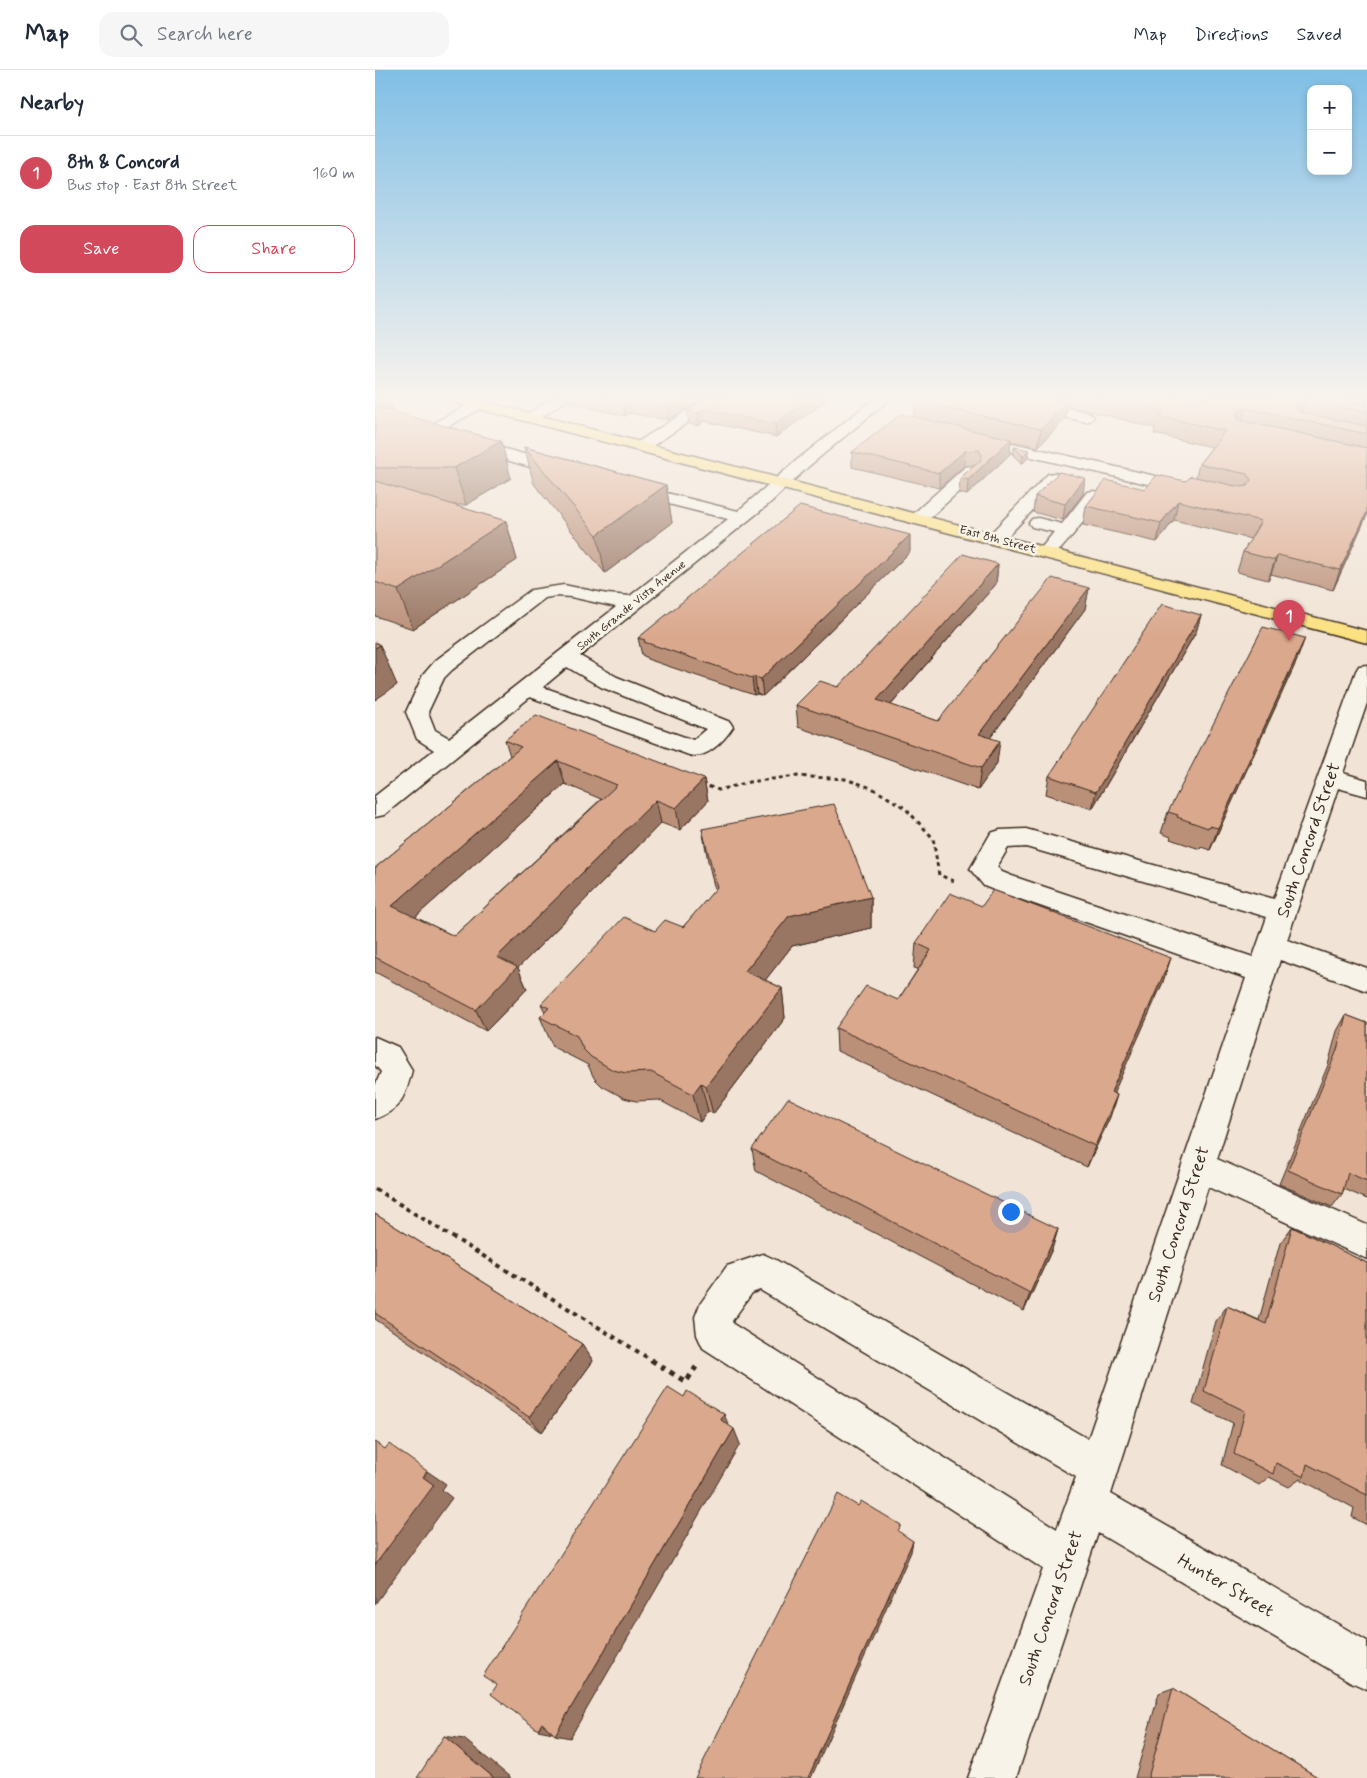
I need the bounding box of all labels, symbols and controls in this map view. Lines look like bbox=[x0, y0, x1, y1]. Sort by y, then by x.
search box bbox=[99, 12, 449, 57]
text: Map bbox=[25, 19, 69, 50]
icon: search bbox=[117, 21, 145, 49]
text: Search here bbox=[157, 22, 253, 47]
text: Map bbox=[1134, 23, 1167, 47]
text: Directions bbox=[1195, 23, 1269, 47]
text: Saved bbox=[1297, 23, 1342, 47]
map controls bbox=[1307, 85, 1352, 175]
button: + bbox=[1307, 85, 1352, 130]
text: Nearby bbox=[20, 89, 84, 117]
button: − bbox=[1307, 130, 1352, 175]
text: 8th & Concord bbox=[67, 150, 180, 175]
text: 1 bbox=[32, 163, 40, 184]
text: 160 m bbox=[312, 163, 355, 184]
text: Bus stop · East 8th Street bbox=[67, 175, 237, 196]
button: Save bbox=[20, 225, 183, 273]
button: Share bbox=[193, 225, 355, 273]
street label: East 8th Street bbox=[958, 522, 1038, 558]
street label: South Grande Vista Avenue bbox=[574, 557, 689, 655]
pin: 1 bbox=[1273, 600, 1305, 641]
street label: South Concord Street bbox=[1271, 760, 1347, 921]
street label: South Concord Street bbox=[1142, 1143, 1215, 1305]
your location bbox=[998, 1199, 1024, 1225]
street label: South Concord Street bbox=[1013, 1528, 1089, 1689]
street label: Hunter Street bbox=[1173, 1549, 1278, 1623]

